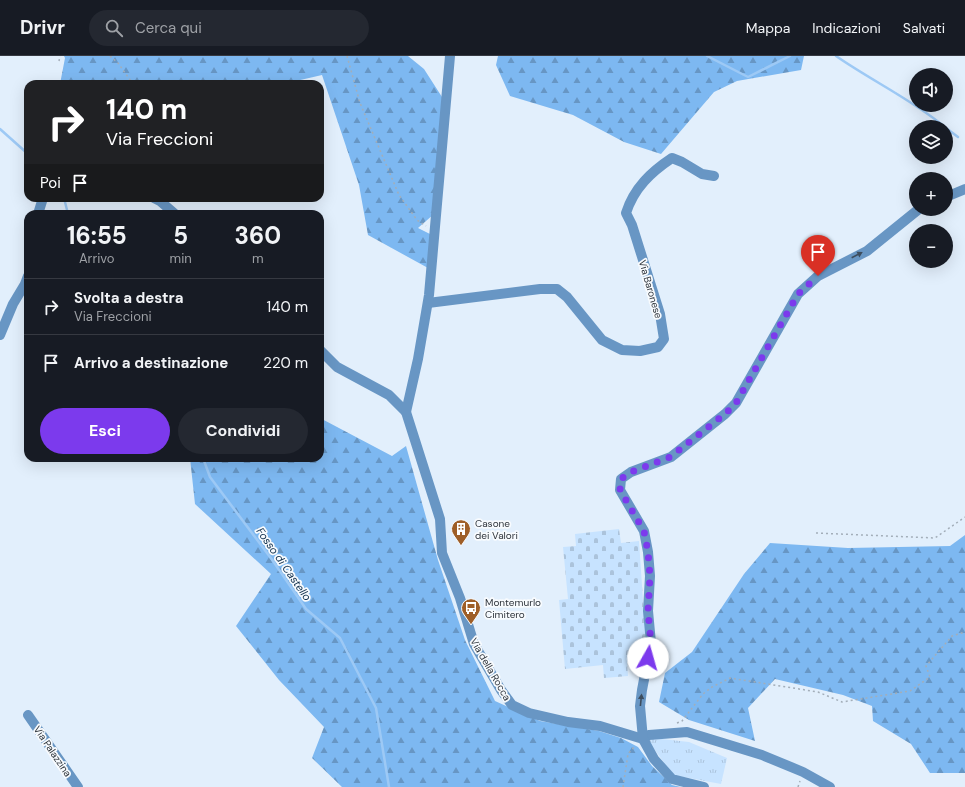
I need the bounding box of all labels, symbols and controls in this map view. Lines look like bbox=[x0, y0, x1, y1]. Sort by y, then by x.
search box bbox=[89, 10, 369, 46]
text: Drivr bbox=[20, 15, 65, 40]
icon: search bbox=[103, 17, 125, 39]
text: Cerca qui bbox=[135, 18, 202, 38]
text: Mappa bbox=[746, 19, 790, 37]
text: Indicazioni bbox=[812, 19, 881, 37]
text: Salvati bbox=[903, 19, 945, 37]
map controls bbox=[909, 68, 953, 268]
button: sound bbox=[909, 68, 953, 112]
text: 140 m bbox=[106, 91, 187, 128]
icon: right bbox=[40, 96, 92, 148]
button: layers bbox=[909, 120, 953, 164]
text: Via Freccioni bbox=[106, 127, 213, 151]
icon: arrive bbox=[69, 172, 91, 194]
button: + bbox=[909, 172, 953, 216]
text: Poi bbox=[40, 173, 61, 193]
text: 16:55 bbox=[67, 220, 127, 251]
text: 5 bbox=[173, 220, 188, 251]
text: 360 bbox=[235, 220, 281, 251]
button: − bbox=[909, 224, 953, 268]
pin bbox=[801, 235, 835, 276]
icon: arrive bbox=[807, 241, 829, 263]
text: Arrivo bbox=[79, 250, 115, 267]
text: min bbox=[170, 250, 192, 267]
text: m bbox=[252, 250, 264, 267]
one-way arrow bbox=[851, 252, 863, 259]
street label: Via Baronese bbox=[636, 258, 665, 320]
text: Svolta a destra bbox=[74, 288, 184, 308]
icon: right bbox=[40, 296, 62, 318]
text: 140 m bbox=[267, 297, 308, 317]
text: Via Freccioni bbox=[74, 308, 152, 325]
icon: arrive bbox=[40, 352, 62, 374]
text: Arrivo a destinazione bbox=[74, 353, 228, 373]
text: 220 m bbox=[263, 353, 308, 373]
button: Esci bbox=[40, 408, 170, 454]
button: Condividi bbox=[178, 408, 308, 454]
place label: Casone dei Valori bbox=[475, 517, 518, 542]
building icon: Casone dei Valori bbox=[450, 518, 472, 546]
water label: Fosso di Castello bbox=[253, 525, 315, 604]
place label: Montemurlo Cimitero bbox=[485, 596, 541, 621]
bus stop icon: Montemurlo Cimitero bbox=[460, 597, 482, 625]
street label: Via della Rocca bbox=[467, 636, 514, 703]
position arrow bbox=[627, 637, 669, 679]
one-way arrow bbox=[637, 694, 644, 706]
street label: Via Palazzina bbox=[31, 723, 74, 779]

